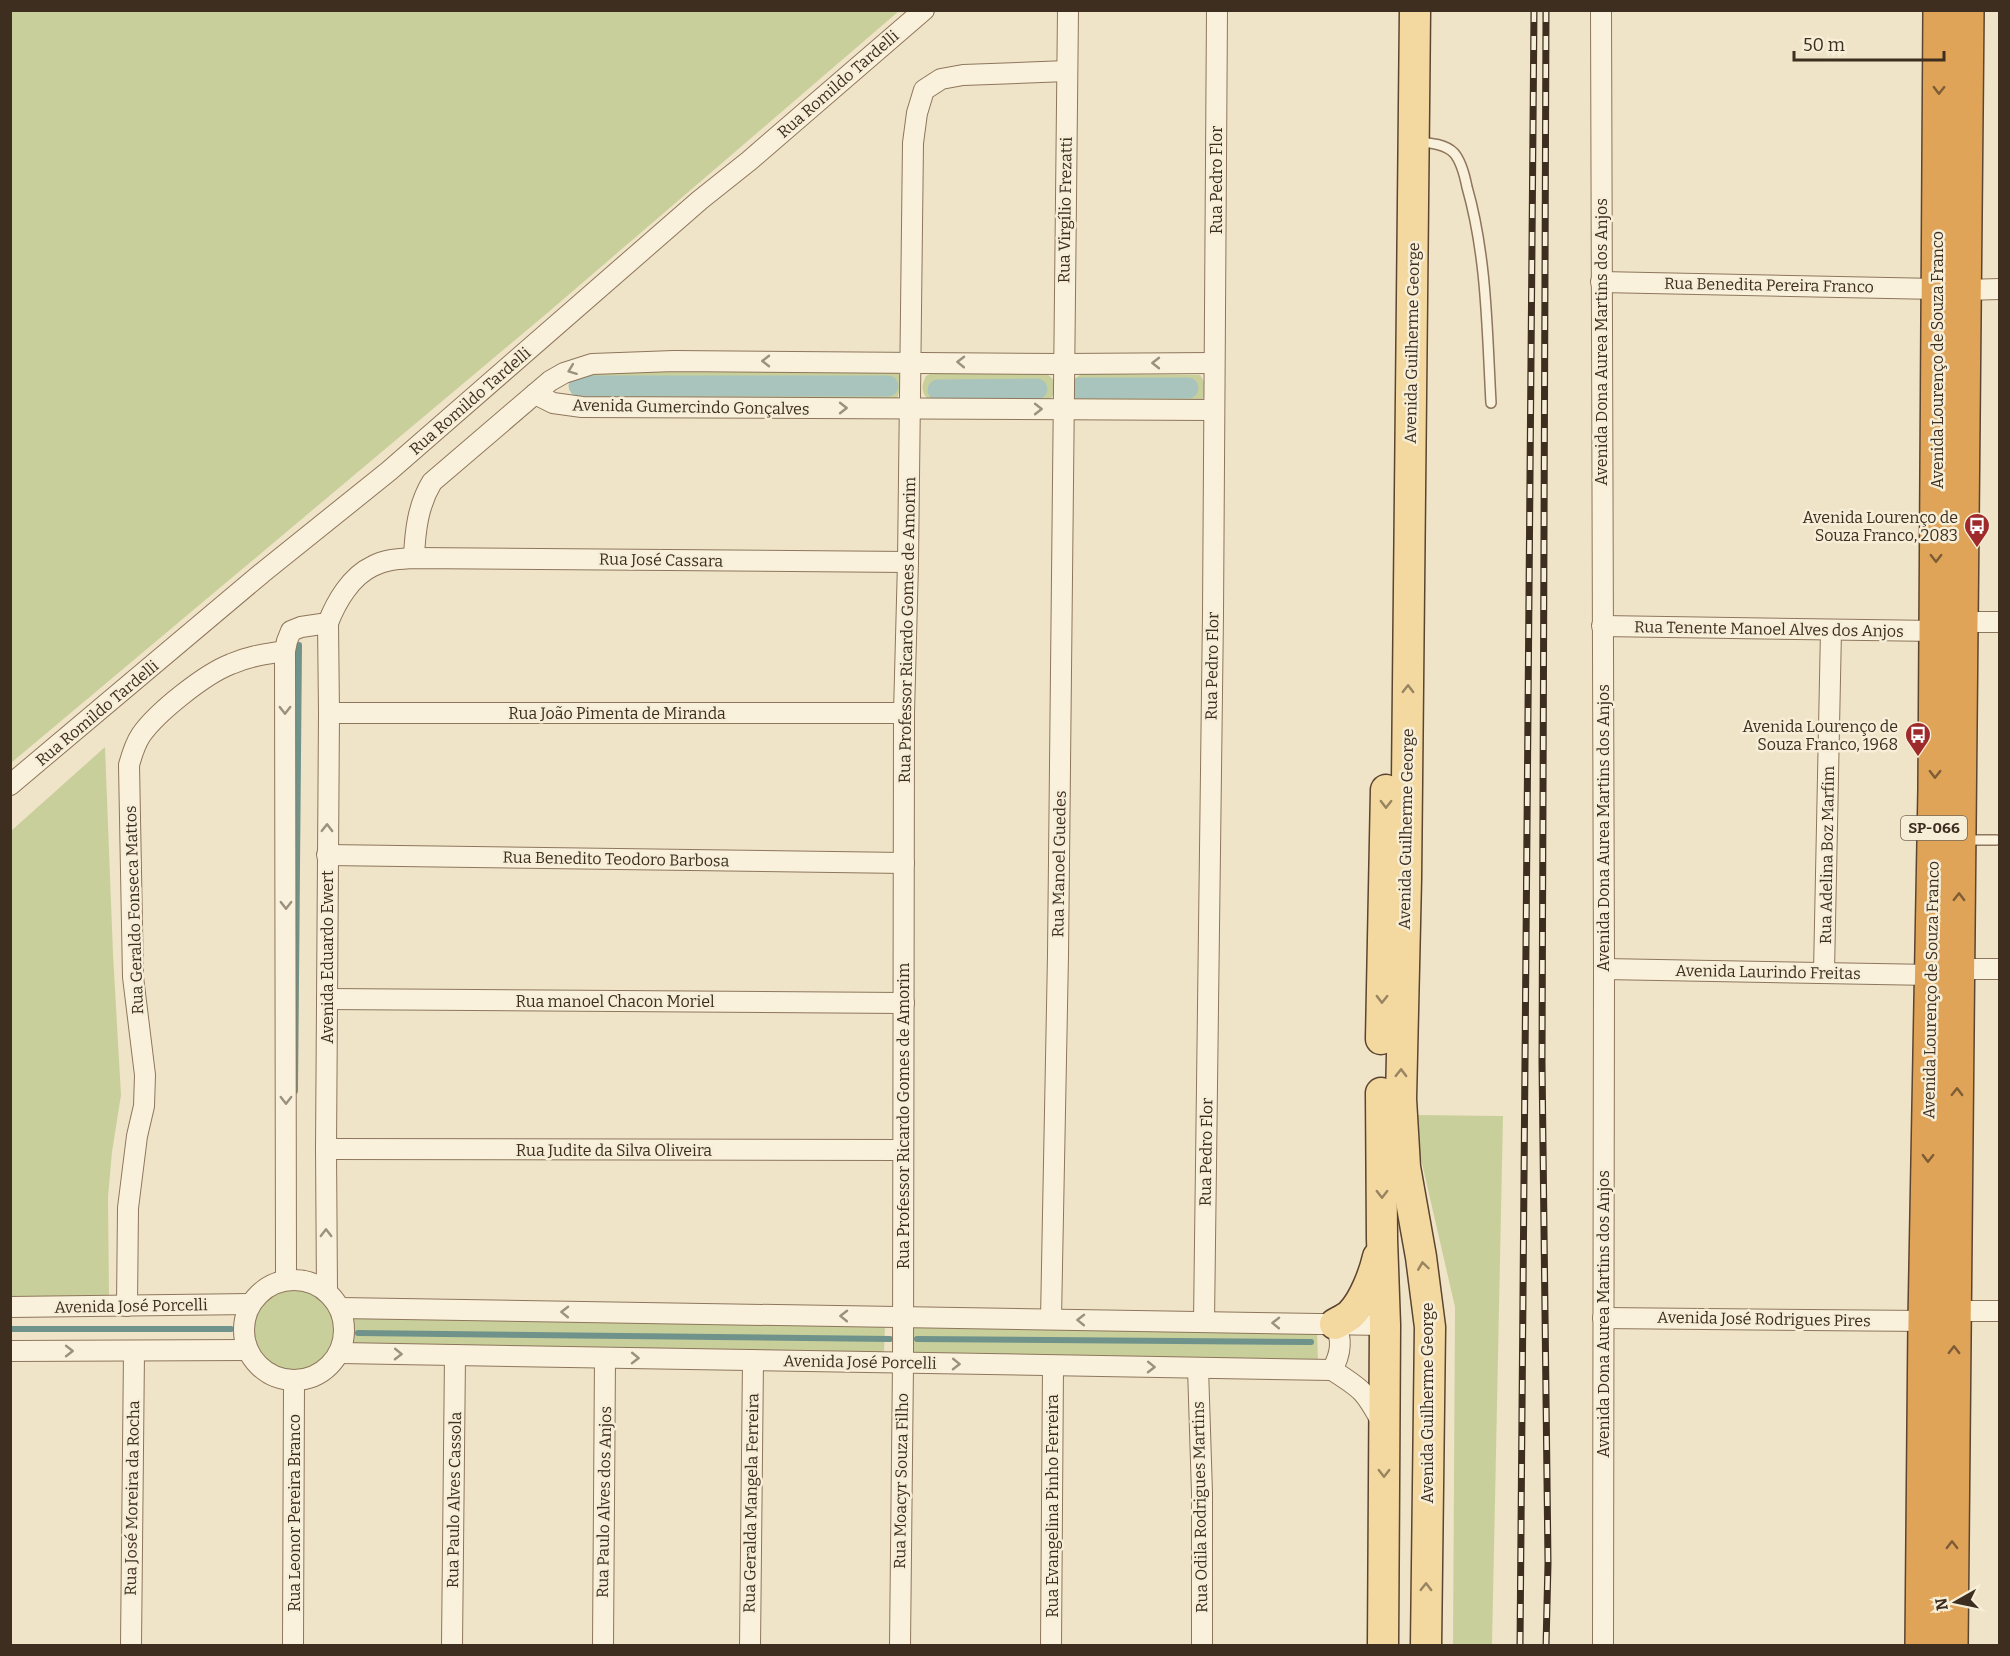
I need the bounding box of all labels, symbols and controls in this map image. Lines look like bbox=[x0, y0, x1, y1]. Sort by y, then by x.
scale bar bbox=[1794, 24, 1944, 62]
street label: Rua Romildo Tardelli bbox=[774, 26, 903, 142]
text: 50 m bbox=[1803, 34, 1845, 56]
one-way arrow bbox=[1933, 85, 1945, 94]
street label: Rua Pedro Flor bbox=[1207, 126, 1226, 234]
street label: Rua Virgílio Frezatti bbox=[1054, 136, 1076, 283]
street label: Avenida Dona Aurea Martins dos Anjos bbox=[1592, 198, 1611, 486]
street label: Avenida Lourenço de Souza Franco bbox=[1928, 231, 1947, 489]
street label: Avenida Guilherme George bbox=[1401, 242, 1423, 444]
street label: Rua Benedita Pereira Franco bbox=[1664, 274, 1874, 296]
street label: Rua Romildo Tardelli bbox=[406, 343, 535, 459]
one-way arrow bbox=[761, 355, 770, 367]
one-way arrow bbox=[956, 356, 965, 369]
one-way arrow bbox=[1151, 357, 1160, 369]
one-way arrow bbox=[567, 363, 577, 376]
street label: Avenida Gumercindo Gonçalves bbox=[572, 395, 810, 419]
one-way arrow bbox=[838, 402, 847, 414]
one-way arrow bbox=[1033, 403, 1042, 415]
street label: Rua Professor Ricardo Gomes de Amorim bbox=[895, 477, 919, 783]
place label: Avenida Lourenço de Souza Franco, 2083 bbox=[1803, 508, 1958, 545]
bus stop icon: Avenida Lourenço de Souza Franco, 2083 bbox=[1962, 511, 1992, 549]
street label: Rua José Cassara bbox=[599, 549, 723, 571]
one-way arrow bbox=[1930, 553, 1942, 562]
street label: Rua Pedro Flor bbox=[1202, 612, 1222, 720]
street label: Rua Tenente Manoel Alves dos Anjos bbox=[1634, 617, 1904, 641]
street label: Rua Romildo Tardelli bbox=[32, 656, 162, 770]
street label: Avenida Dona Aurea Martins dos Anjos bbox=[1594, 684, 1613, 972]
one-way arrow bbox=[1402, 685, 1414, 694]
street label: Rua João Pimenta de Miranda bbox=[508, 704, 726, 723]
one-way arrow bbox=[279, 705, 291, 714]
place label: Avenida Lourenço de Souza Franco, 1968 bbox=[1743, 717, 1898, 754]
bus stop icon: Avenida Lourenço de Souza Franco, 1968 bbox=[1903, 720, 1933, 758]
street label: Avenida Guilherme George bbox=[1395, 728, 1417, 930]
street label: Rua Adelina Boz Marfim bbox=[1816, 766, 1838, 944]
one-way arrow bbox=[1929, 769, 1941, 778]
street label: Rua Manoel Guedes bbox=[1048, 790, 1070, 938]
one-way arrow bbox=[1380, 799, 1392, 808]
street label: Rua Geraldo Fonseca Mattos bbox=[121, 805, 147, 1015]
road number: SP-066 bbox=[1901, 816, 1967, 840]
one-way arrow bbox=[321, 823, 334, 832]
street label: Rua Benedito Teodoro Barbosa bbox=[502, 848, 730, 870]
street label: Avenida Lourenço de Souza Franco bbox=[1919, 861, 1943, 1119]
street label: Avenida Eduardo Ewert bbox=[318, 870, 337, 1044]
one-way arrow bbox=[1953, 893, 1965, 902]
one-way arrow bbox=[280, 900, 292, 909]
street label: Avenida Laurindo Freitas bbox=[1675, 961, 1861, 983]
street label: Rua Professor Ricardo Gomes de Amorim bbox=[894, 963, 913, 1269]
street label: Rua manoel Chacon Moriel bbox=[515, 992, 715, 1011]
one-way arrow bbox=[1376, 994, 1388, 1003]
one-way arrow bbox=[1395, 1069, 1407, 1078]
one-way arrow bbox=[1951, 1088, 1963, 1097]
one-way arrow bbox=[280, 1095, 292, 1104]
street label: Rua Pedro Flor bbox=[1196, 1098, 1216, 1206]
street label: Rua Judite da Silva Oliveira bbox=[516, 1141, 712, 1160]
one-way arrow bbox=[1922, 1153, 1934, 1162]
street label: Avenida Dona Aurea Martins dos Anjos bbox=[1594, 1170, 1613, 1458]
one-way arrow bbox=[1376, 1189, 1388, 1198]
one-way arrow bbox=[320, 1228, 332, 1237]
one-way arrow bbox=[1417, 1262, 1429, 1271]
street label: Avenida José Porcelli bbox=[54, 1295, 208, 1317]
street label: Avenida Guilherme George bbox=[1418, 1302, 1437, 1504]
one-way arrow bbox=[561, 1306, 570, 1318]
street label: Avenida José Rodrigues Pires bbox=[1657, 1308, 1871, 1330]
one-way arrow bbox=[840, 1310, 849, 1322]
one-way arrow bbox=[1077, 1314, 1086, 1326]
one-way arrow bbox=[1272, 1317, 1281, 1329]
one-way arrow bbox=[64, 1345, 73, 1357]
one-way arrow bbox=[1948, 1346, 1960, 1355]
one-way arrow bbox=[394, 1348, 403, 1360]
street label: Avenida José Porcelli bbox=[783, 1351, 937, 1373]
one-way arrow bbox=[631, 1352, 640, 1364]
one-way arrow bbox=[952, 1358, 961, 1370]
one-way arrow bbox=[1147, 1361, 1156, 1374]
street label: Rua Geralda Mangela Ferreira bbox=[740, 1393, 762, 1613]
street label: Rua Moacyr Souza Filho bbox=[890, 1393, 912, 1569]
street label: Rua Evangelina Pinho Ferreira bbox=[1043, 1394, 1062, 1618]
street label: Rua José Moreira da Rocha bbox=[121, 1400, 143, 1596]
street label: Rua Odila Rodrigues Martins bbox=[1189, 1401, 1211, 1613]
street label: Rua Paulo Alves dos Anjos bbox=[593, 1406, 615, 1598]
street label: Rua Paulo Alves Cassola bbox=[443, 1411, 465, 1588]
street label: Rua Leonor Pereira Branco bbox=[285, 1414, 304, 1612]
one-way arrow bbox=[1378, 1468, 1390, 1477]
one-way arrow bbox=[1946, 1541, 1958, 1550]
north arrow bbox=[1926, 1572, 1986, 1632]
one-way arrow bbox=[1420, 1583, 1433, 1592]
text: N bbox=[1931, 1597, 1952, 1612]

